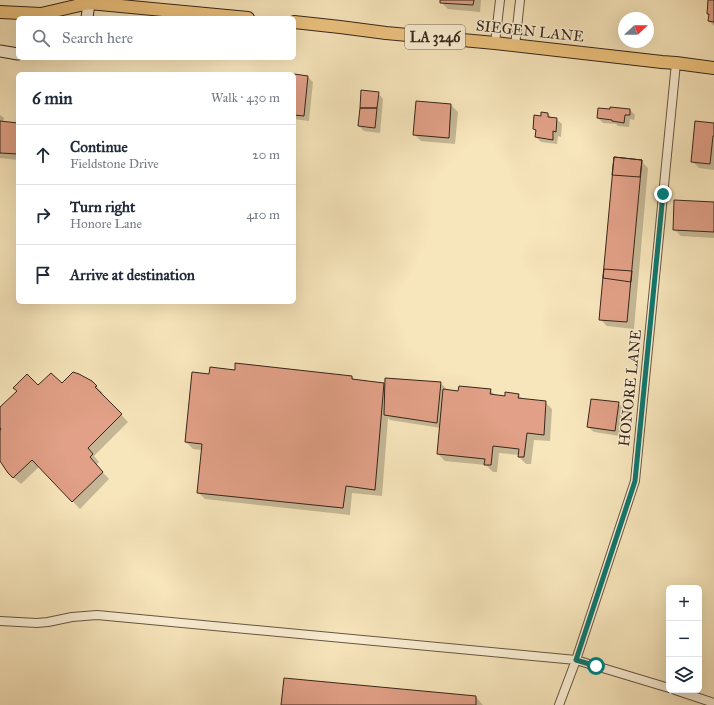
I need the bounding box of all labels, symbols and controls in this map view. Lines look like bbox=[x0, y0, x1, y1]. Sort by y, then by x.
north arrow bbox=[618, 12, 654, 48]
search box bbox=[16, 16, 296, 60]
street label: SIEGEN LANE bbox=[475, 16, 585, 46]
road number: LA 3246 bbox=[405, 25, 465, 49]
icon: search bbox=[30, 27, 52, 49]
text: Search here bbox=[62, 29, 133, 47]
text: 6 min bbox=[32, 88, 73, 109]
text: Walk · 430 m bbox=[211, 90, 280, 106]
text: Continue bbox=[70, 138, 128, 156]
icon: ahead bbox=[32, 144, 54, 166]
text: 20 m bbox=[252, 147, 280, 163]
text: Fieldstone Drive bbox=[70, 156, 159, 172]
route end bbox=[654, 185, 672, 203]
text: Turn right bbox=[70, 198, 135, 216]
icon: right bbox=[32, 204, 54, 226]
text: 410 m bbox=[246, 207, 280, 223]
text: Honore Lane bbox=[70, 216, 142, 232]
icon: arrive bbox=[32, 264, 54, 286]
text: Arrive at destination bbox=[70, 266, 195, 284]
street label: HONORE LANE bbox=[615, 328, 645, 447]
map controls bbox=[666, 585, 702, 693]
button: + bbox=[666, 585, 702, 621]
button: − bbox=[666, 621, 702, 657]
route start bbox=[587, 657, 605, 675]
button: layers bbox=[666, 657, 702, 693]

